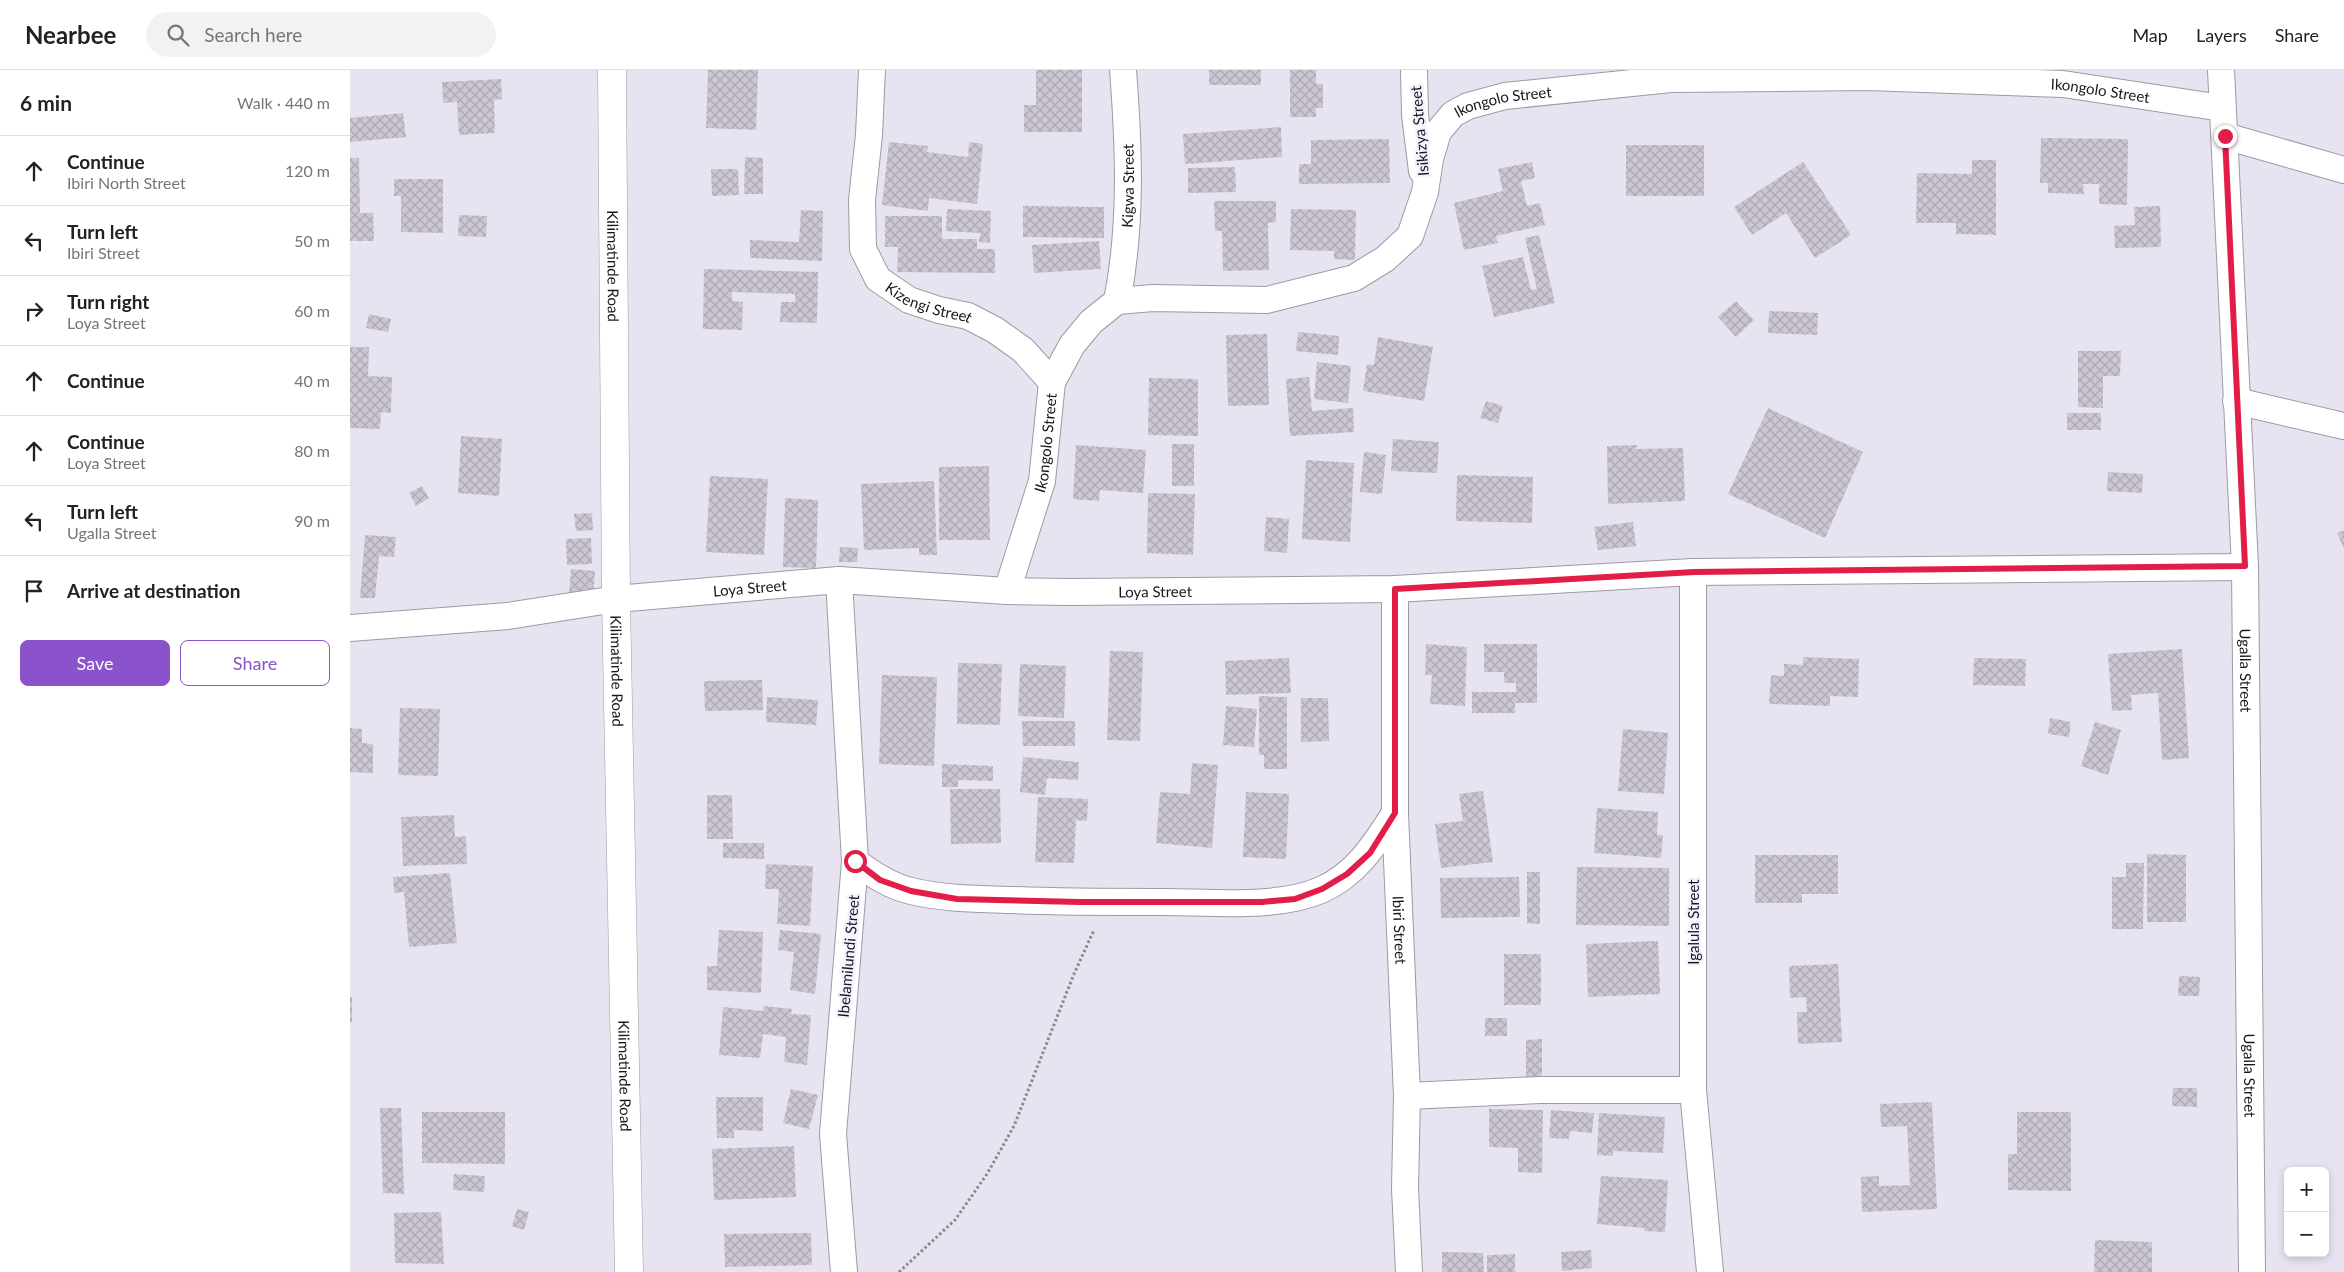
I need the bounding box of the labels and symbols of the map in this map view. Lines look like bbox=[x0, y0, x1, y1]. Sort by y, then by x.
street label: Ikongolo Street bbox=[2051, 75, 2152, 106]
street label: Ikongolo Street bbox=[1451, 82, 1553, 121]
street label: Isikizya Street bbox=[1406, 85, 1432, 177]
route end bbox=[2214, 125, 2237, 148]
street label: Kigwa Street bbox=[1117, 143, 1137, 228]
street label: Kilimatinde Road bbox=[604, 210, 623, 322]
street label: Kizengi Street bbox=[882, 278, 976, 326]
street label: Ikongolo Street bbox=[1030, 391, 1060, 495]
street label: Loya Street bbox=[712, 575, 788, 600]
street label: Loya Street bbox=[1118, 582, 1193, 601]
street label: Kilimatinde Road bbox=[607, 615, 627, 727]
street label: Ugalla Street bbox=[2237, 628, 2255, 713]
route start bbox=[844, 850, 867, 873]
street label: Igalula Street bbox=[1684, 879, 1702, 965]
street label: Ibelamilundi Street bbox=[834, 893, 862, 1018]
street label: Ibiri Street bbox=[1390, 895, 1410, 965]
street label: Kilimatinde Road bbox=[615, 1020, 635, 1132]
street label: Ugalla Street bbox=[2241, 1033, 2259, 1118]

